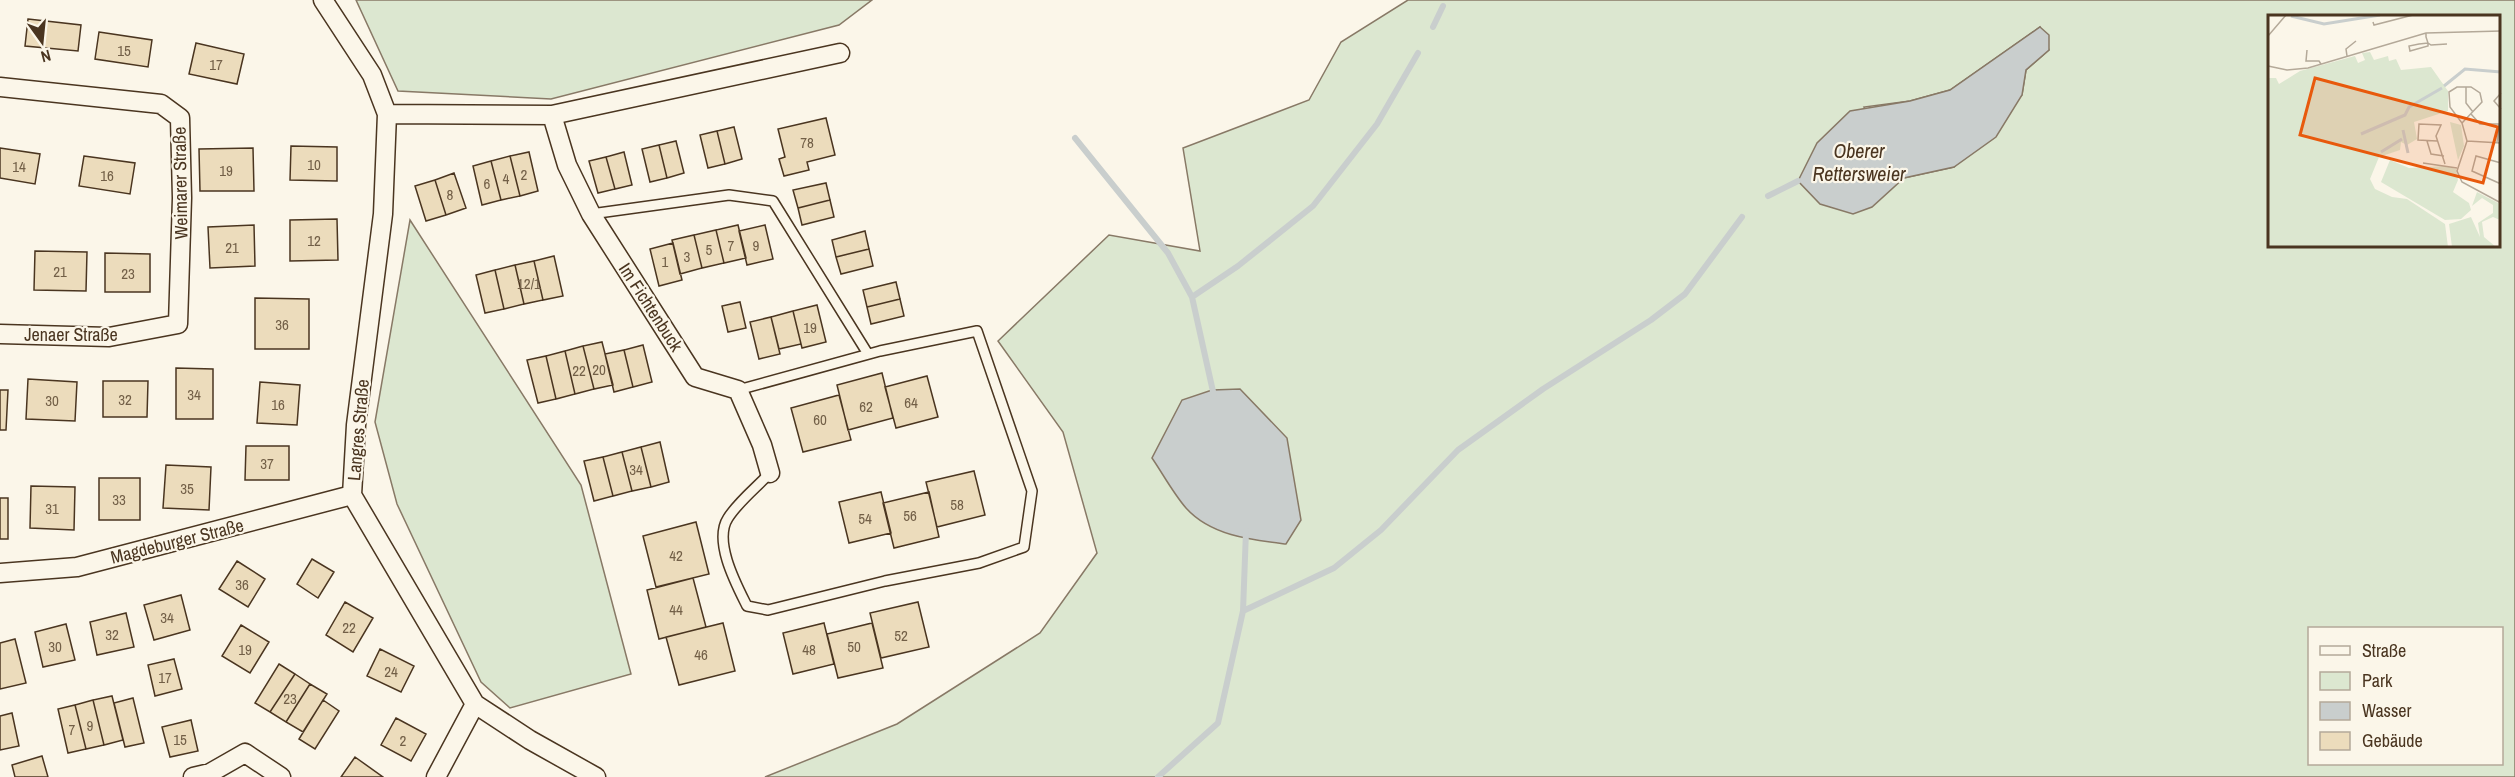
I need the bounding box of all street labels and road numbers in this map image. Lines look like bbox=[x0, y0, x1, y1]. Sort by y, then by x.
street label: Weimarer Straße bbox=[167, 126, 193, 240]
street label: Im Fichtenbuck bbox=[613, 258, 689, 357]
street label: Jenaer Straße bbox=[24, 322, 118, 347]
street label: Langres Straße bbox=[341, 378, 375, 482]
street label: Magdeburger Straße bbox=[108, 512, 246, 570]

